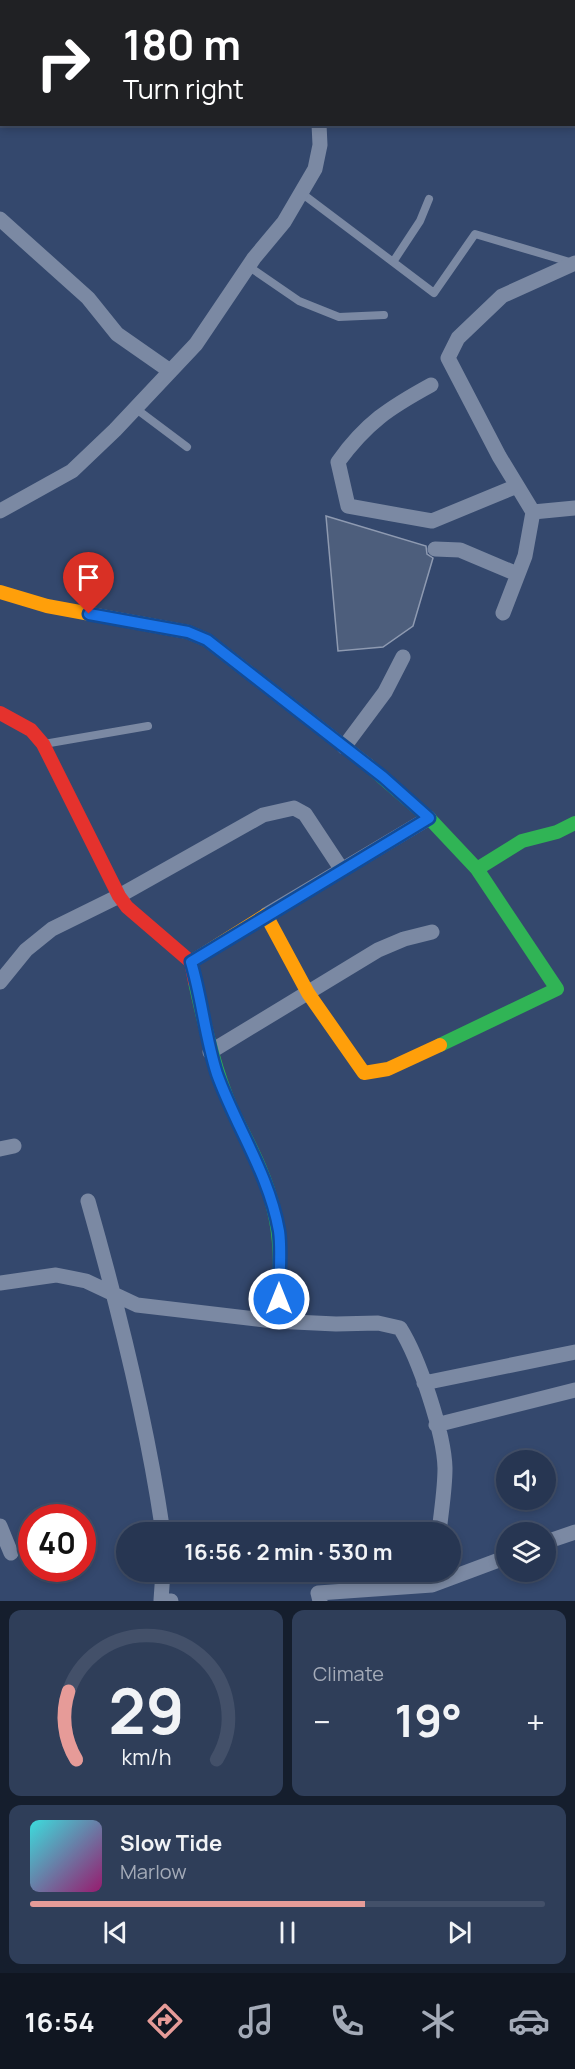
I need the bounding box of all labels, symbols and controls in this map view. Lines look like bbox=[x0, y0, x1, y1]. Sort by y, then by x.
text: 180 m bbox=[123, 15, 241, 73]
icon: right bbox=[24, 24, 102, 102]
text: Turn right bbox=[123, 70, 244, 107]
pin bbox=[63, 552, 114, 614]
icon: arrive bbox=[72, 561, 105, 594]
position arrow bbox=[247, 1267, 311, 1331]
map controls bbox=[496, 1450, 556, 1582]
button: sound bbox=[496, 1450, 556, 1510]
speed limit sign: 40 bbox=[18, 1504, 96, 1582]
button: layers bbox=[496, 1522, 556, 1582]
text: 16:56 · 2 min · 530 m bbox=[184, 1537, 393, 1567]
text: Climate bbox=[313, 1660, 384, 1687]
text: 29 bbox=[108, 1667, 184, 1753]
text: 19° bbox=[394, 1689, 462, 1751]
text: − bbox=[313, 1699, 331, 1744]
text: + bbox=[526, 1699, 545, 1744]
text: km/h bbox=[121, 1742, 171, 1771]
text: Slow Tide bbox=[120, 1828, 222, 1858]
text: Marlow bbox=[120, 1858, 187, 1885]
icon: previous bbox=[99, 1916, 132, 1949]
icon: pause bbox=[271, 1916, 304, 1949]
icon: next bbox=[443, 1916, 476, 1949]
icon: directions bbox=[144, 2000, 186, 2042]
icon: music bbox=[235, 2000, 277, 2042]
icon: phone bbox=[326, 2000, 368, 2042]
icon: climate bbox=[417, 2000, 459, 2042]
icon: car bbox=[508, 2000, 550, 2042]
text: 16:54 bbox=[25, 2003, 95, 2040]

